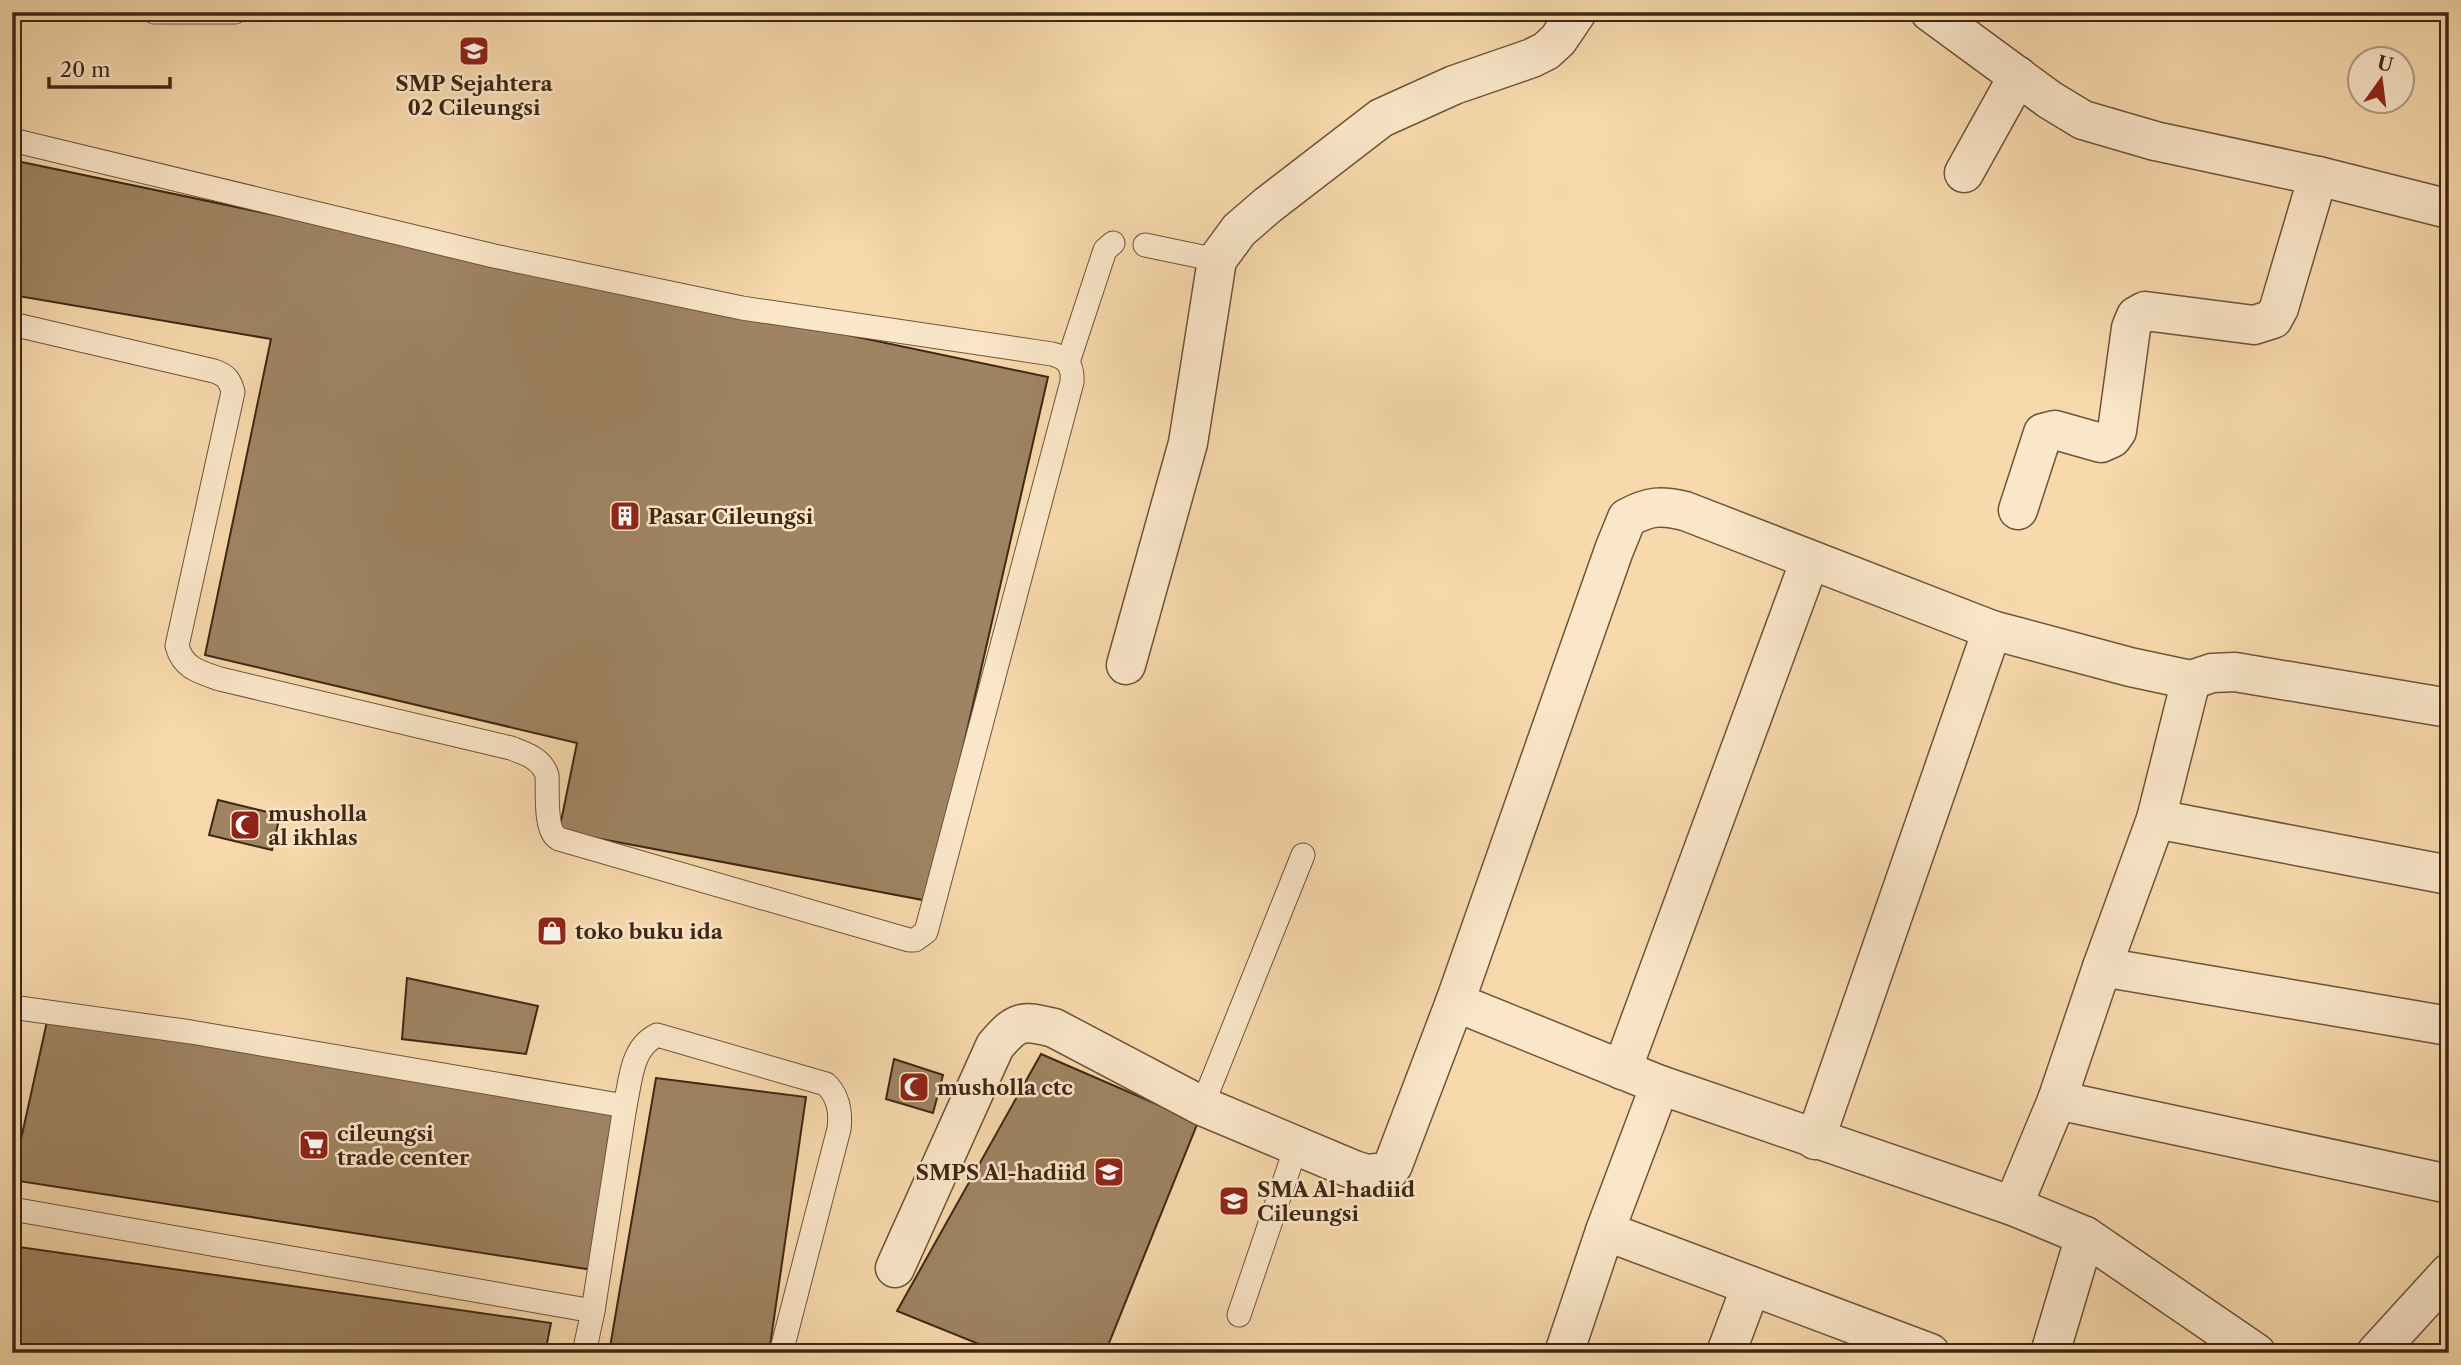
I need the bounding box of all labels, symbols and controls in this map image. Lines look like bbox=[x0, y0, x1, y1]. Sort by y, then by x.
school or university icon: SMP Sejahtera 02 Cileungsi bbox=[457, 34, 491, 68]
scale bar bbox=[49, 46, 170, 90]
north arrow bbox=[2346, 46, 2416, 116]
text: U bbox=[2375, 51, 2396, 77]
text: 20 m bbox=[60, 57, 111, 82]
place label: SMP Sejahtera 02 Cileungsi bbox=[395, 71, 554, 120]
building icon: Pasar Cileungsi bbox=[608, 499, 642, 533]
place label: Pasar Cileungsi bbox=[648, 504, 814, 529]
place label: musholla al ikhlas bbox=[268, 801, 368, 850]
mosque icon: musholla al ikhlas bbox=[228, 808, 262, 842]
shop icon: toko buku ida bbox=[535, 914, 569, 948]
place label: toko buku ida bbox=[575, 919, 724, 944]
mosque icon: musholla ctc bbox=[897, 1070, 931, 1104]
place label: musholla ctc bbox=[937, 1075, 1073, 1100]
place label: cileungsi trade center bbox=[337, 1121, 470, 1170]
supermarket icon: cileungsi trade center bbox=[297, 1128, 331, 1162]
school or university icon: SMPS Al-hadiid bbox=[1092, 1155, 1126, 1189]
place label: SMPS Al-hadiid bbox=[916, 1160, 1086, 1185]
place label: SMA Al-hadiid Cileungsi bbox=[1257, 1177, 1415, 1226]
school or university icon: SMA Al-hadiid Cileungsi bbox=[1217, 1184, 1251, 1218]

